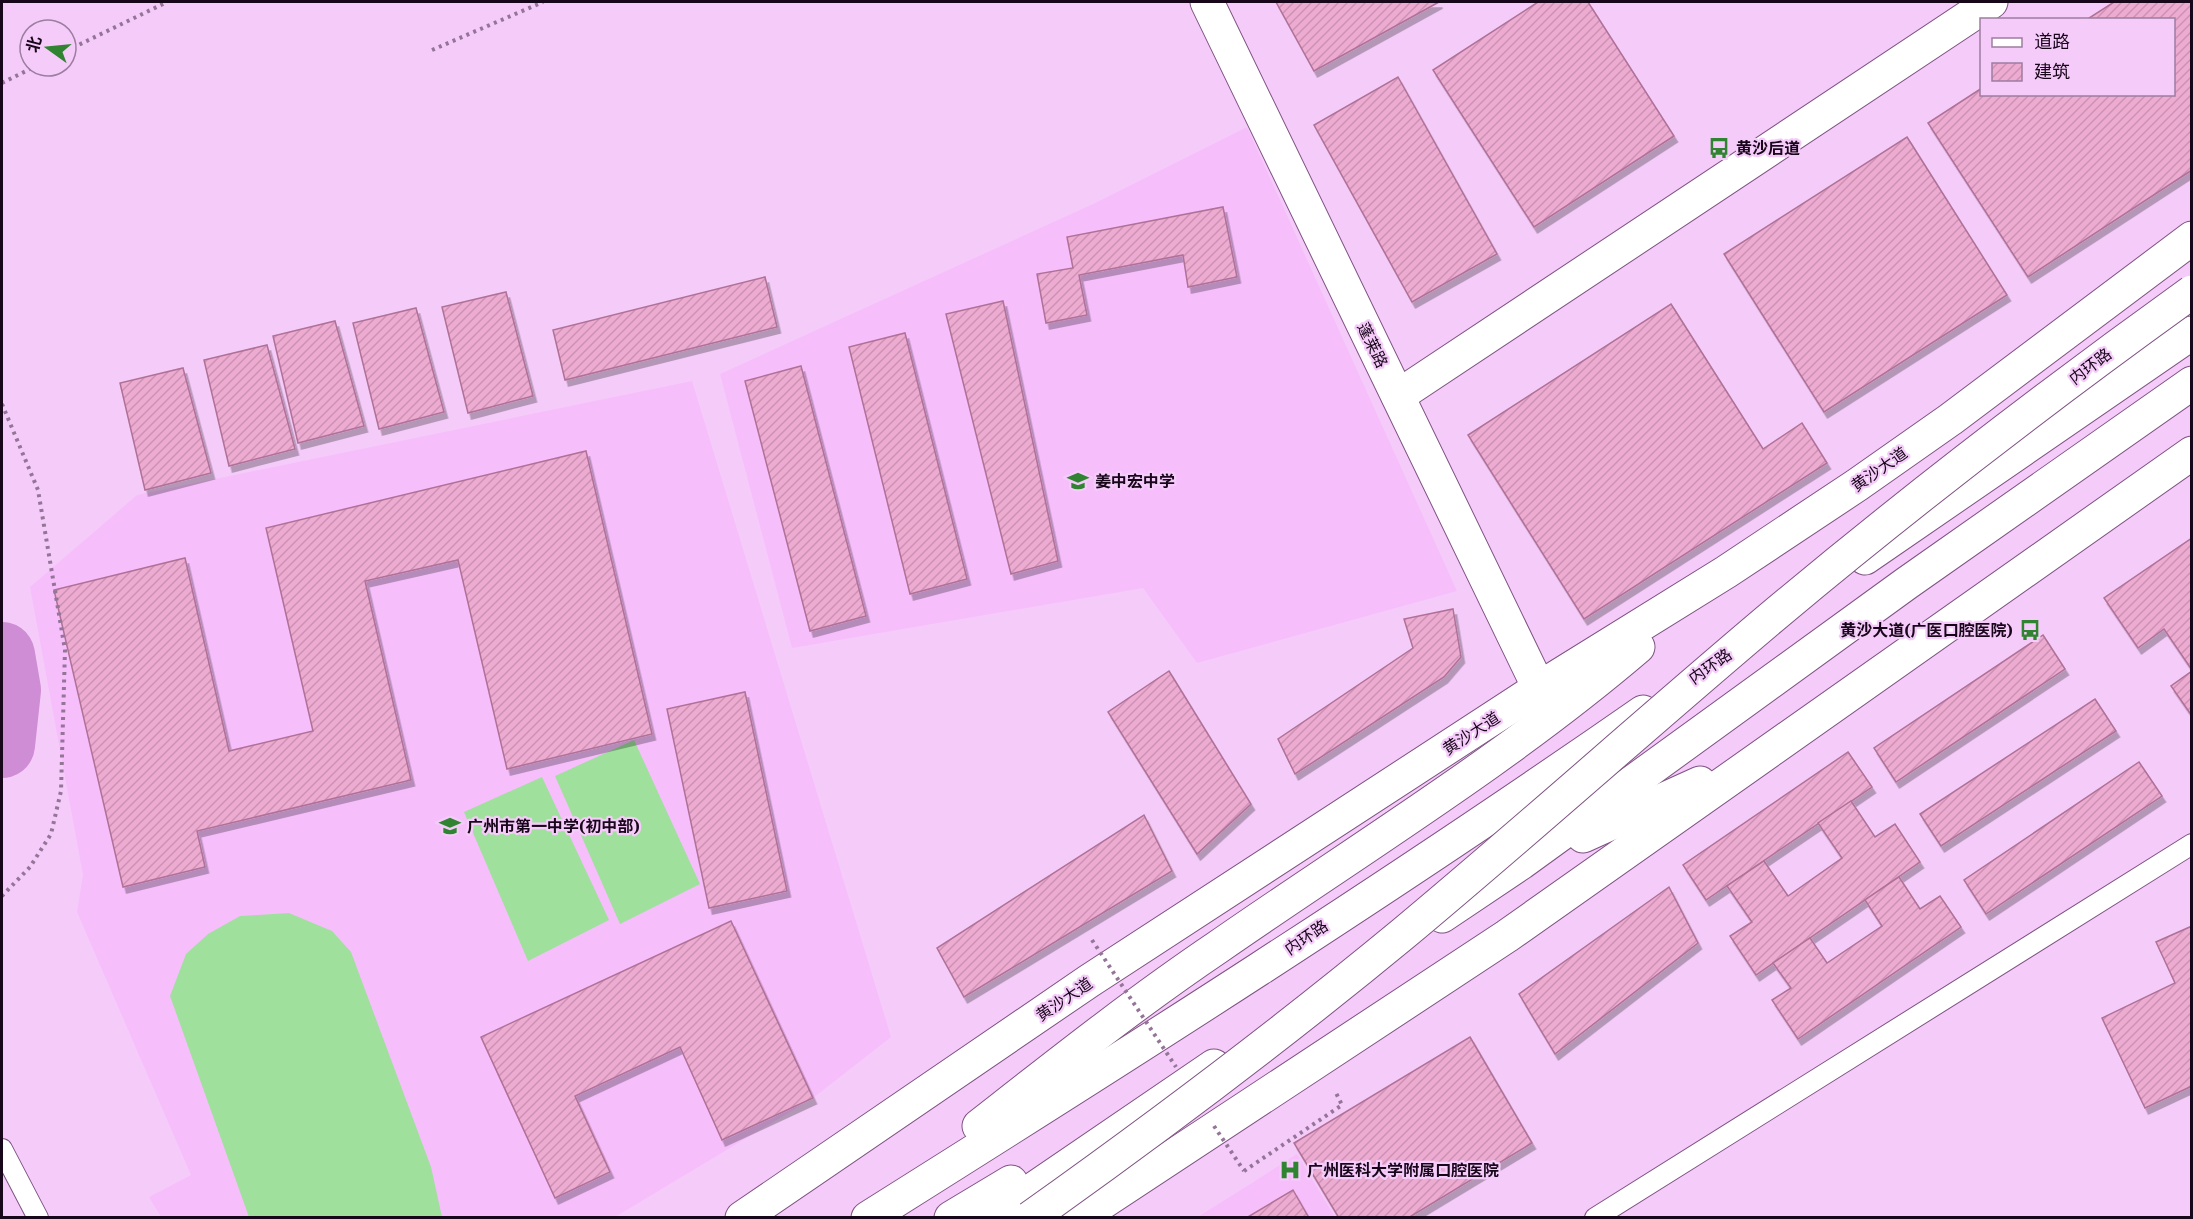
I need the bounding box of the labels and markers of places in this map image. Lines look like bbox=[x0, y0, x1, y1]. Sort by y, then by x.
bus stop icon: 黄沙后道 bbox=[1707, 136, 1731, 160]
place label: 黄沙后道 bbox=[1736, 137, 1800, 159]
school or university icon: 姜中宏中学 bbox=[1066, 469, 1090, 493]
place label: 姜中宏中学 bbox=[1095, 470, 1175, 492]
bus stop icon: 黄沙大道(广医口腔医院) bbox=[2018, 618, 2042, 642]
place label: 黄沙大道(广医口腔医院) bbox=[1840, 619, 2013, 641]
school or university icon: 广州市第一中学(初中部) bbox=[438, 814, 462, 838]
place label: 广州市第一中学(初中部) bbox=[467, 815, 640, 837]
hospital icon: 广州医科大学附属口腔医院 bbox=[1278, 1158, 1302, 1182]
place label: 广州医科大学附属口腔医院 bbox=[1307, 1159, 1499, 1181]

